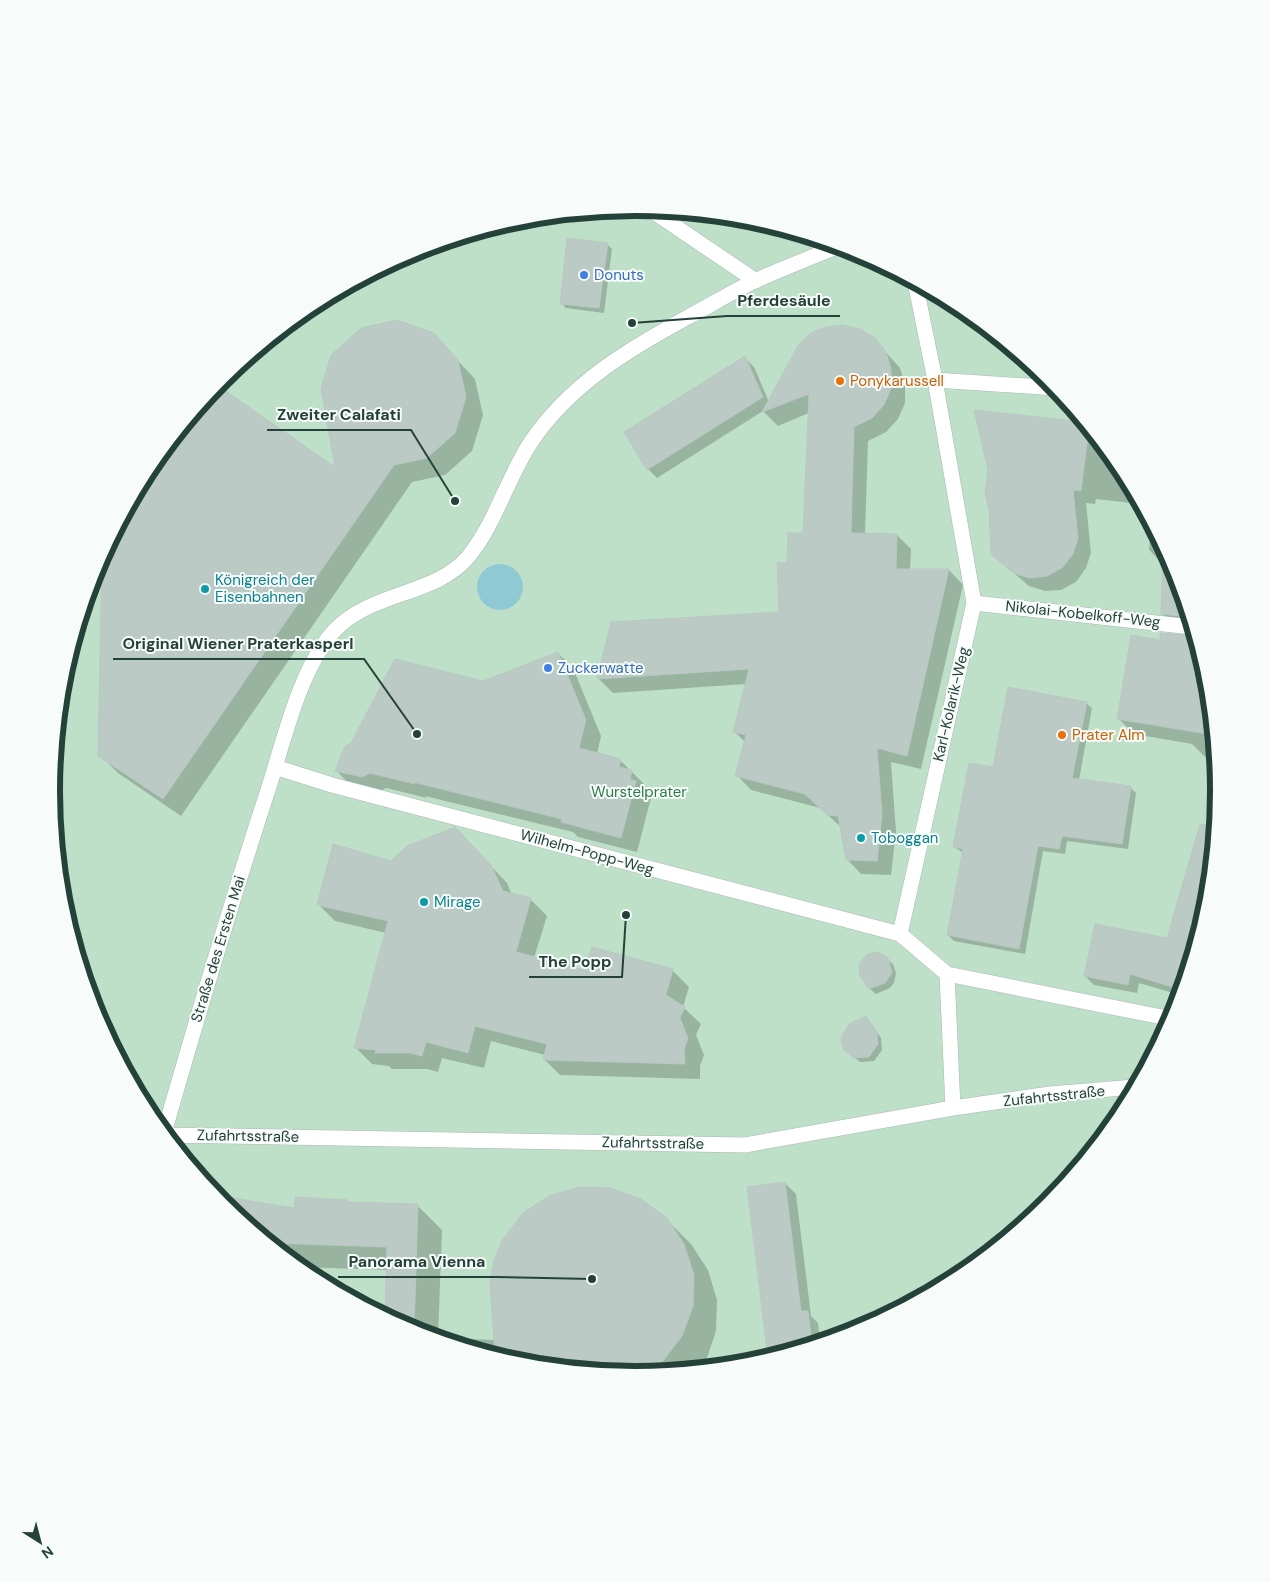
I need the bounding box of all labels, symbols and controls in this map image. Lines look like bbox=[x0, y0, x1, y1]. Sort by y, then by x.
place label: Donuts bbox=[594, 265, 644, 285]
marker: Donuts bbox=[578, 269, 590, 281]
callout: Pferdesäule bbox=[727, 285, 840, 316]
text: Pferdesäule bbox=[737, 290, 831, 311]
place label: Ponykarussell bbox=[850, 371, 944, 391]
marker: Ponykarussell bbox=[834, 375, 846, 387]
callout: Zweiter Calafati bbox=[267, 399, 411, 430]
text: Zweiter Calafati bbox=[277, 404, 401, 425]
place label: Königreich der Eisenbahnen bbox=[215, 570, 315, 607]
marker: Königreich der Eisenbahnen bbox=[199, 583, 211, 595]
street label: Nikolai-Kobelkoff-Weg bbox=[1004, 596, 1162, 632]
callout: Original Wiener Praterkasperl bbox=[113, 628, 364, 659]
text: Original Wiener Praterkasperl bbox=[122, 633, 354, 654]
street label: Karl-Kolarik-Weg bbox=[928, 645, 974, 763]
place label: Zuckerwatte bbox=[558, 658, 644, 678]
marker: Zuckerwatte bbox=[542, 662, 554, 674]
place label: Prater Alm bbox=[1072, 725, 1145, 745]
marker: Prater Alm bbox=[1056, 729, 1068, 741]
park label: Wurstelprater bbox=[591, 782, 687, 802]
street label: Wilhelm-Popp-Weg bbox=[518, 825, 656, 879]
place label: Toboggan bbox=[871, 828, 938, 848]
marker: Toboggan bbox=[855, 832, 867, 844]
street label: Straße des Ersten Mai bbox=[186, 873, 250, 1025]
place label: Mirage bbox=[434, 892, 481, 912]
marker: Mirage bbox=[418, 896, 430, 908]
callout: The Popp bbox=[529, 946, 622, 977]
text: The Popp bbox=[539, 951, 611, 972]
street label: Zufahrtsstraße bbox=[1002, 1081, 1106, 1111]
street label: Zufahrtsstraße bbox=[197, 1125, 299, 1147]
street label: Zufahrtsstraße bbox=[602, 1132, 704, 1154]
callout: Panorama Vienna bbox=[338, 1246, 495, 1277]
text: Panorama Vienna bbox=[349, 1251, 485, 1272]
north arrow bbox=[15, 1517, 65, 1567]
text: N bbox=[38, 1542, 57, 1563]

